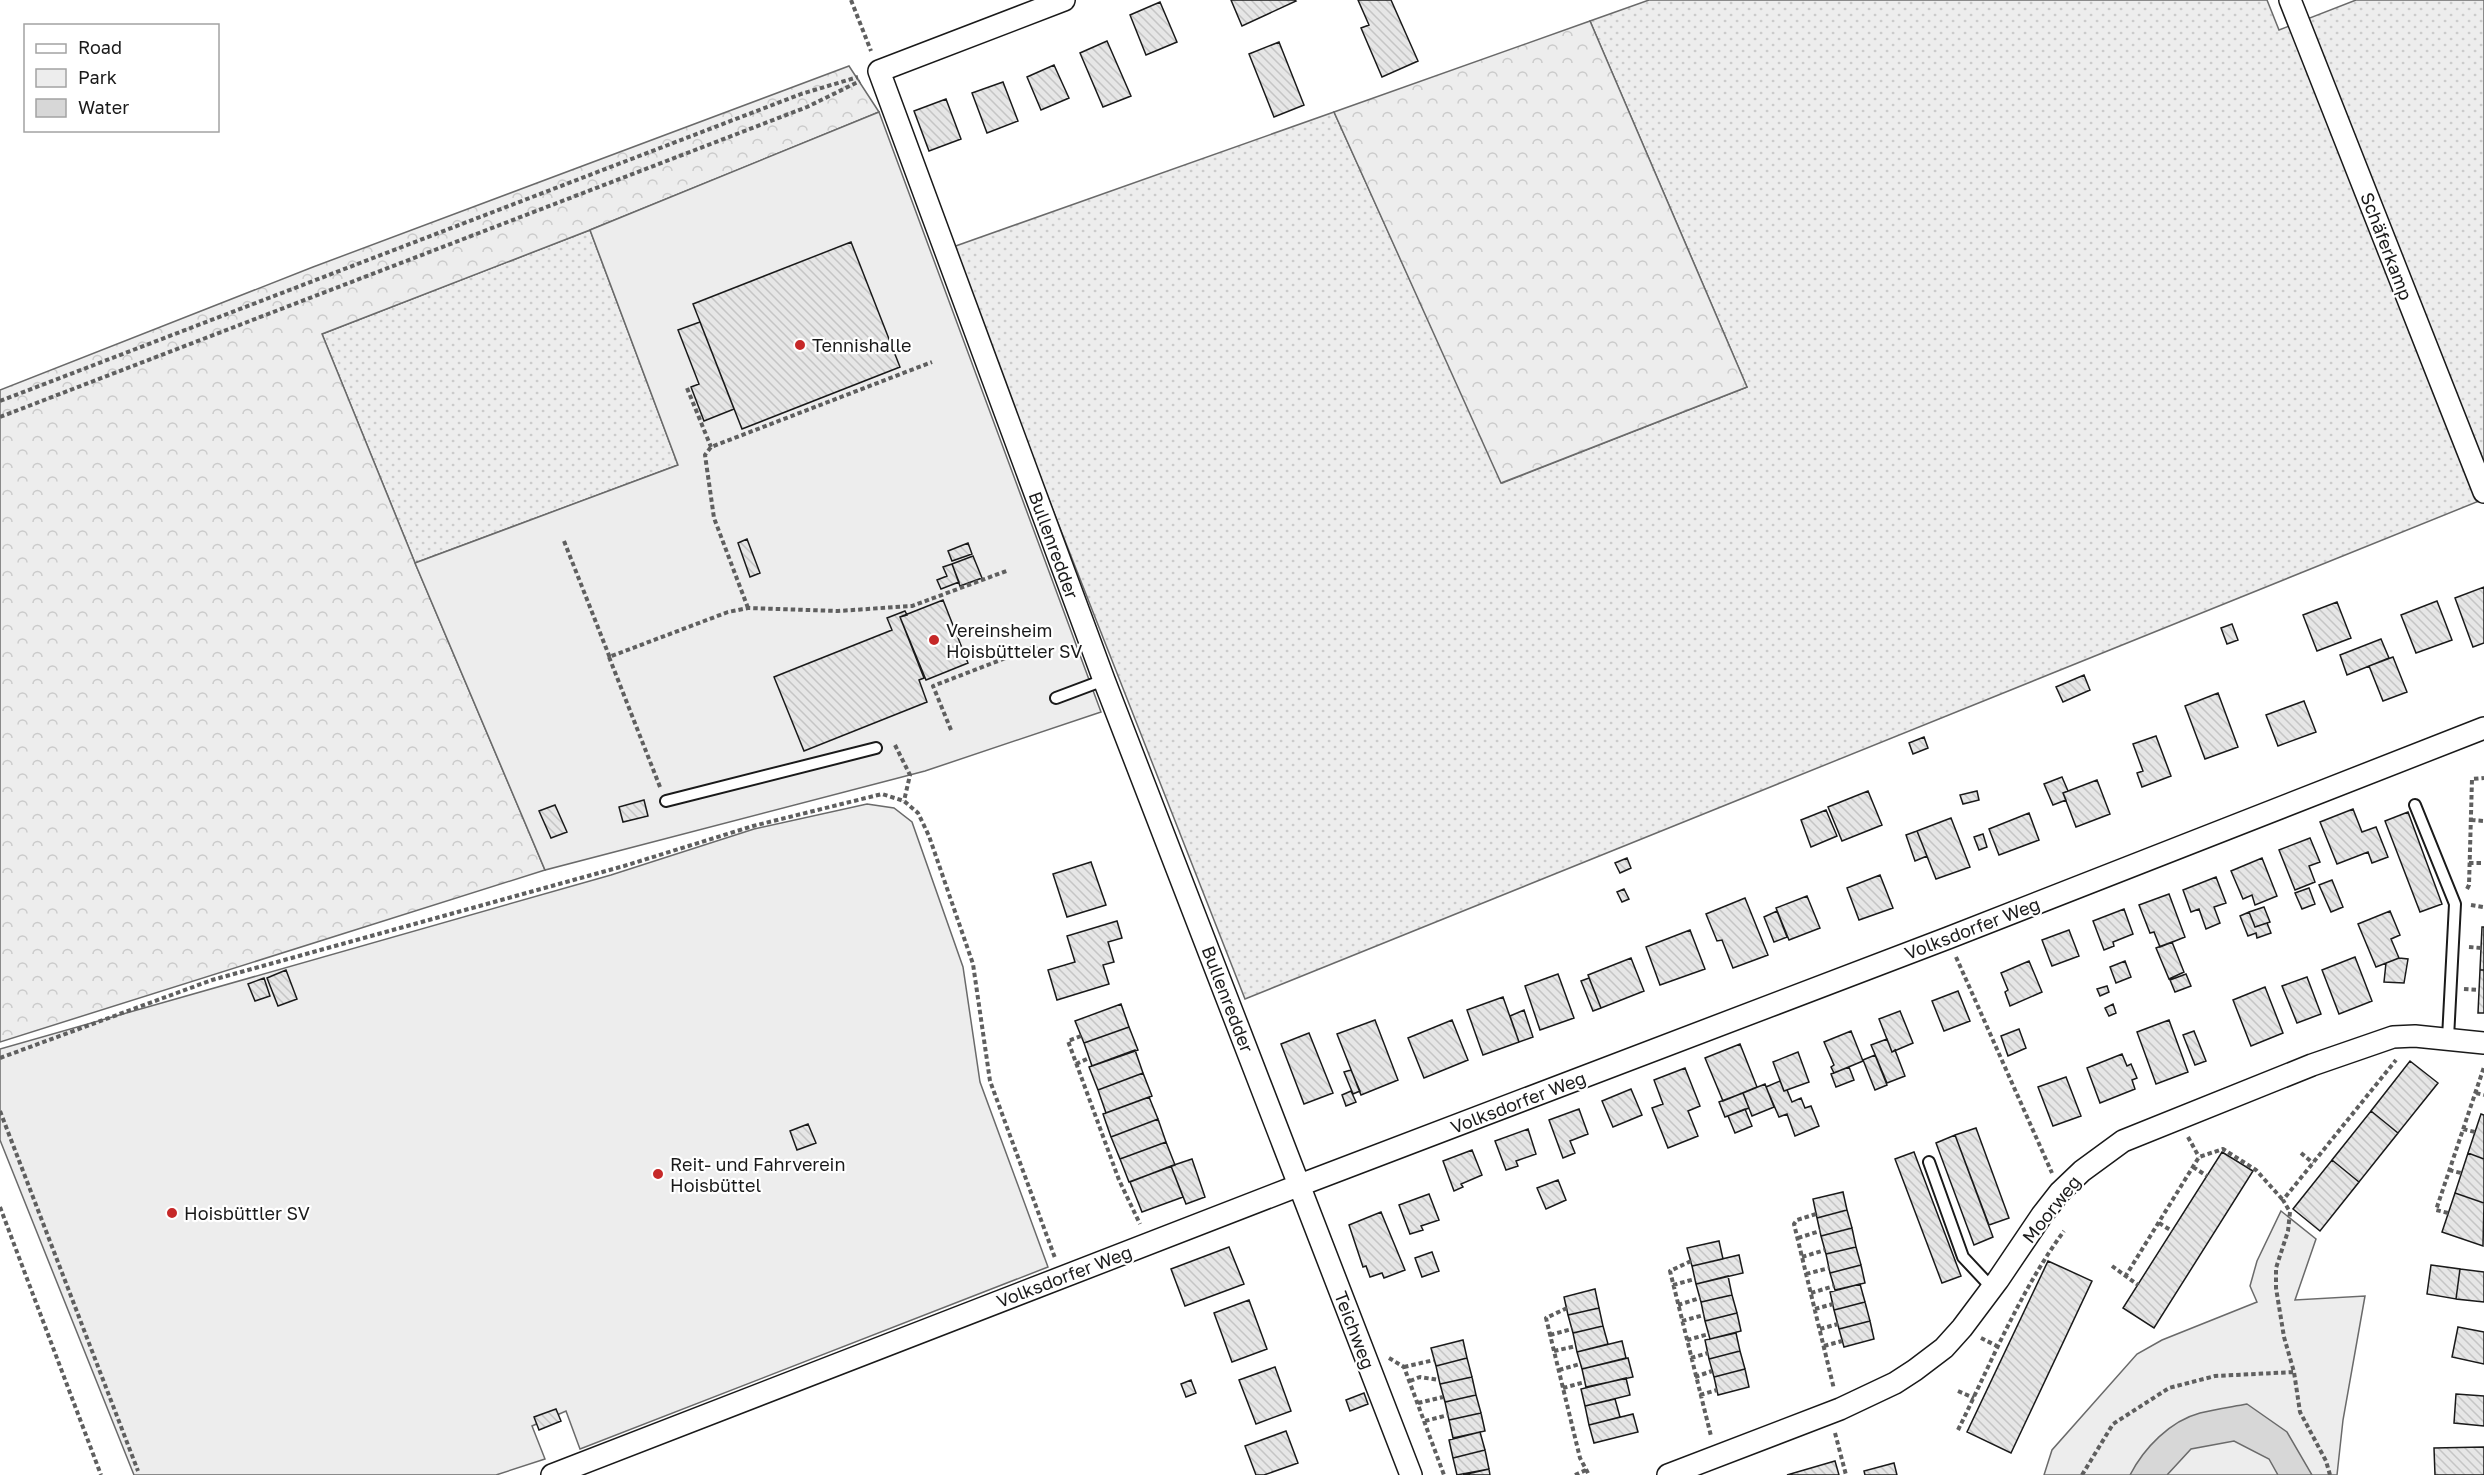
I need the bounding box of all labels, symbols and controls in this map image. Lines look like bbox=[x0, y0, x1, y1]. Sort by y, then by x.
legend bbox=[24, 24, 219, 132]
text: Road bbox=[78, 36, 122, 58]
text: Park bbox=[78, 66, 117, 88]
text: Water bbox=[78, 96, 129, 118]
street label: Schäferkamp bbox=[2356, 189, 2418, 303]
place label: Tennishalle bbox=[812, 334, 912, 356]
marker: Tennishalle bbox=[793, 338, 807, 352]
street label: Bullenredder bbox=[1024, 488, 1084, 602]
place label: Vereinsheim Hoisbütteler SV bbox=[946, 619, 1082, 662]
marker: Vereinsheim Hoisbütteler SV bbox=[927, 633, 941, 647]
street label: Volksdorfer Weg bbox=[1901, 892, 2043, 964]
street label: Bullenredder bbox=[1198, 942, 1258, 1056]
street label: Volksdorfer Weg bbox=[1447, 1066, 1589, 1138]
place label: Reit- und Fahrverein Hoisbüttel bbox=[670, 1153, 846, 1196]
marker: Reit- und Fahrverein Hoisbüttel bbox=[651, 1167, 665, 1181]
street label: Moorweg bbox=[2017, 1171, 2085, 1247]
place label: Hoisbüttler SV bbox=[184, 1202, 310, 1224]
marker: Hoisbüttler SV bbox=[165, 1206, 179, 1220]
street label: Volksdorfer Weg bbox=[993, 1240, 1135, 1312]
street label: Teichweg bbox=[1330, 1288, 1380, 1372]

